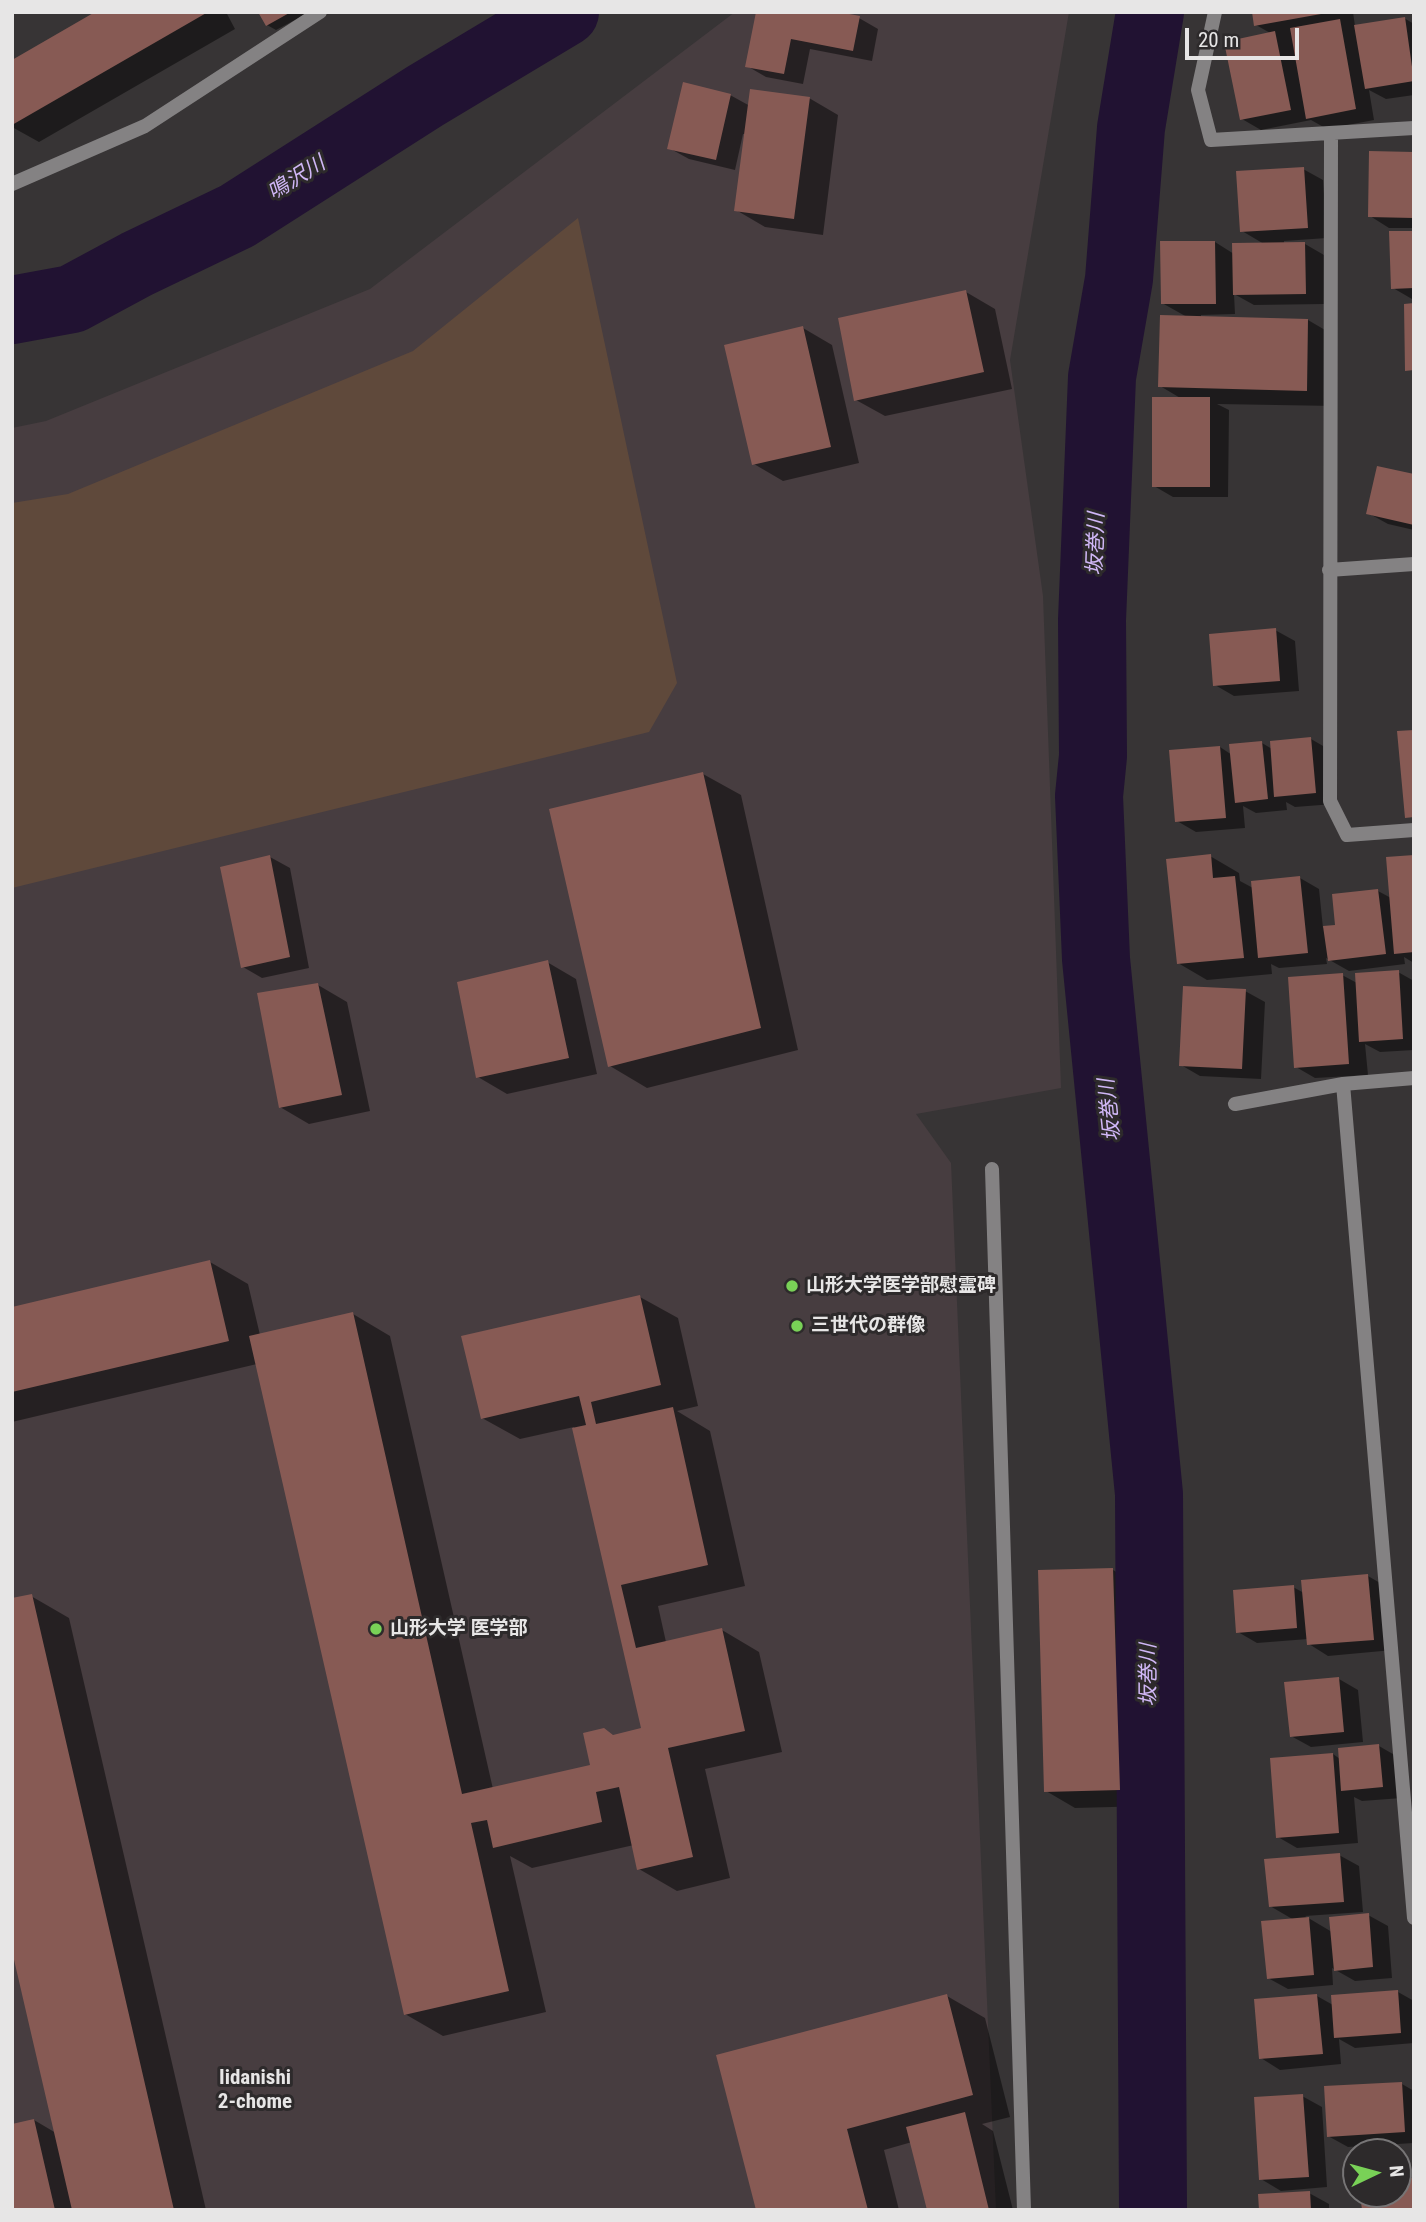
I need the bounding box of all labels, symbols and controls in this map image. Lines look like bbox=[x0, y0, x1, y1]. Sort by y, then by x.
scale bar bbox=[1188, 14, 1302, 58]
text: 20 m bbox=[1198, 28, 1239, 52]
water label: 鳴沢川 bbox=[264, 152, 330, 206]
water label: 坂巻川 bbox=[1083, 512, 1111, 576]
water label: 坂巻川 bbox=[1095, 1077, 1127, 1143]
place label: 山形大学医学部慰霊碑 bbox=[806, 1275, 996, 1297]
marker: 山形大学医学部慰霊碑 bbox=[784, 1278, 800, 1294]
place label: 三世代の群像 bbox=[811, 1315, 925, 1337]
marker: 三世代の群像 bbox=[789, 1318, 805, 1334]
place label: 山形大学 医学部 bbox=[390, 1618, 527, 1640]
marker: 山形大学 医学部 bbox=[368, 1621, 384, 1637]
water label: 坂巻川 bbox=[1137, 1644, 1163, 1706]
district label: Iidanishi 2-chome bbox=[218, 2066, 292, 2116]
north arrow bbox=[1342, 2138, 1412, 2208]
text: N bbox=[1384, 2164, 1408, 2178]

